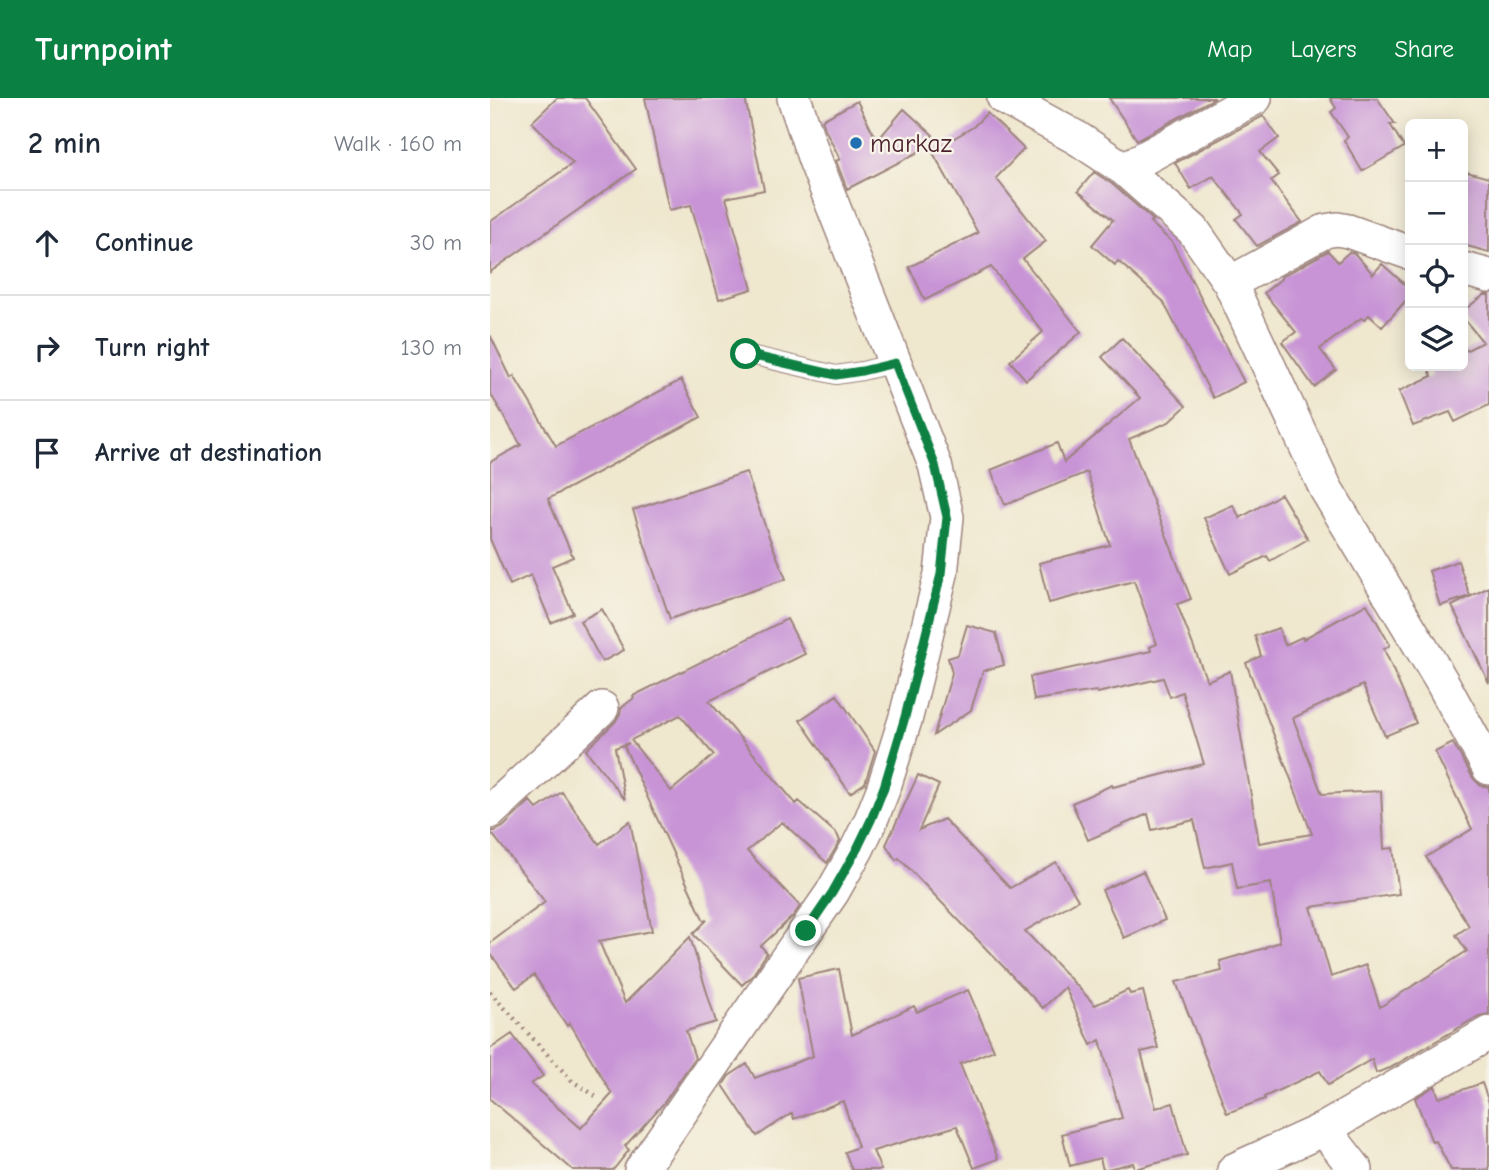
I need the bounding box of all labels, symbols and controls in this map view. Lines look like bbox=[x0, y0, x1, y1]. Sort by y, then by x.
text: Turnpoint bbox=[35, 30, 172, 68]
text: Map bbox=[1207, 35, 1253, 63]
text: Layers bbox=[1291, 35, 1356, 63]
text: Share bbox=[1394, 35, 1454, 63]
map controls bbox=[1405, 119, 1468, 371]
button: + bbox=[1405, 119, 1468, 182]
text: 2 min bbox=[28, 126, 101, 161]
place label: markaz bbox=[870, 129, 952, 159]
text: Walk · 160 m bbox=[334, 130, 462, 157]
marker: markaz bbox=[848, 135, 864, 151]
button: − bbox=[1405, 182, 1468, 245]
icon: ahead bbox=[28, 224, 66, 262]
text: Continue bbox=[95, 228, 193, 258]
text: 30 m bbox=[410, 229, 462, 256]
button: locate bbox=[1405, 245, 1468, 308]
button: layers bbox=[1405, 308, 1468, 371]
icon: right bbox=[28, 329, 66, 367]
text: Turn right bbox=[95, 333, 209, 363]
text: 130 m bbox=[401, 334, 462, 361]
route start bbox=[730, 338, 761, 369]
icon: arrive bbox=[28, 434, 66, 472]
text: Arrive at destination bbox=[95, 438, 322, 468]
route end bbox=[790, 915, 821, 946]

